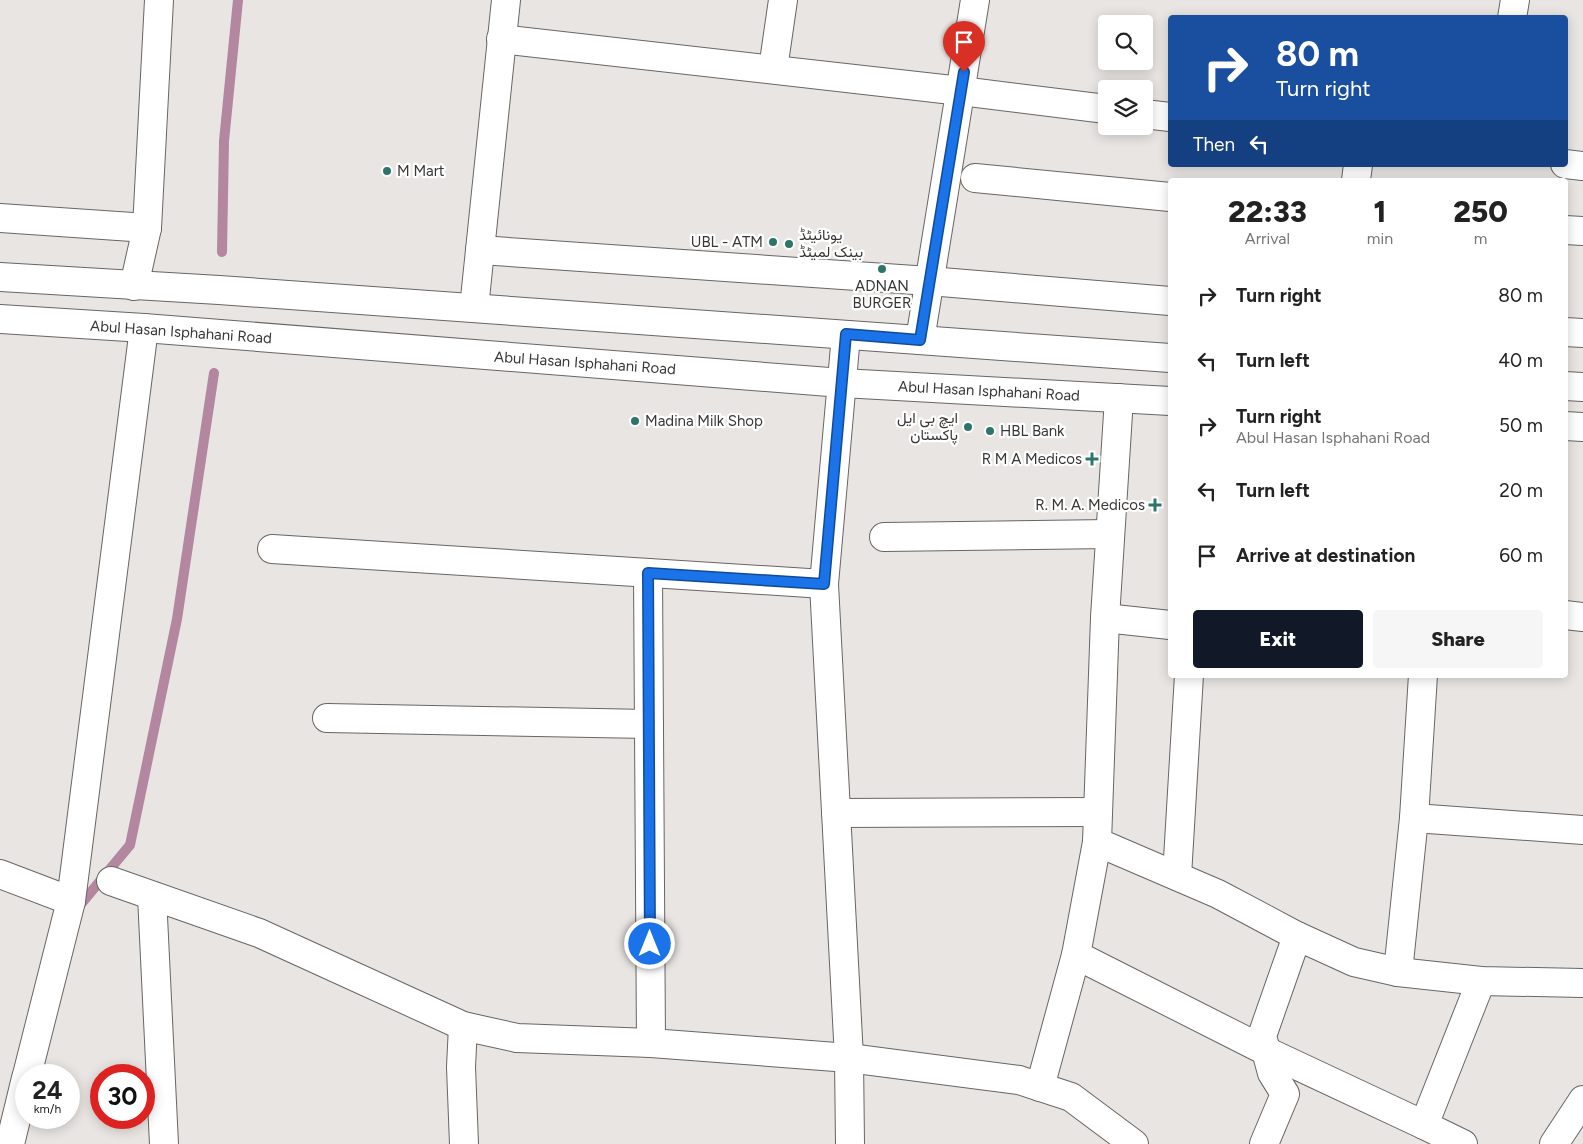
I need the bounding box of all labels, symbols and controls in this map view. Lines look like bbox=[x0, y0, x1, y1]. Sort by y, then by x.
map controls bbox=[1098, 15, 1153, 135]
button: search bbox=[1098, 15, 1153, 70]
pin bbox=[943, 21, 985, 72]
icon: arrive bbox=[950, 28, 978, 56]
text: 80 m bbox=[1276, 33, 1359, 75]
icon: right bbox=[1193, 35, 1258, 100]
text: Turn right bbox=[1276, 75, 1371, 102]
button: layers bbox=[1098, 80, 1153, 135]
icon: left bbox=[1245, 130, 1273, 158]
text: Then bbox=[1193, 133, 1235, 156]
place label: M Mart bbox=[397, 162, 445, 180]
marker: M Mart bbox=[381, 165, 393, 177]
text: 22:33 bbox=[1228, 193, 1307, 230]
text: 1 bbox=[1374, 193, 1386, 230]
text: 250 bbox=[1453, 193, 1508, 230]
place label: یونائیٹڈ بینک لمیٹڈ bbox=[799, 226, 863, 261]
text: Arrival bbox=[1245, 229, 1290, 248]
text: min bbox=[1367, 229, 1393, 248]
text: m bbox=[1474, 229, 1487, 248]
place label: UBL - ATM bbox=[691, 233, 763, 251]
marker: UBL - ATM bbox=[767, 236, 779, 248]
marker: یونائیٹڈ بینک لمیٹڈ bbox=[783, 238, 795, 250]
marker: ADNAN BURGER bbox=[876, 263, 888, 275]
place label: ADNAN BURGER bbox=[853, 277, 911, 312]
icon: right bbox=[1193, 282, 1221, 310]
text: Turn right bbox=[1236, 284, 1322, 307]
text: 80 m bbox=[1498, 284, 1543, 307]
street label: Abul Hasan Isphahani Road bbox=[90, 317, 272, 347]
icon: left bbox=[1193, 347, 1221, 375]
street label: Abul Hasan Isphahani Road bbox=[494, 348, 676, 378]
text: Turn left bbox=[1236, 349, 1310, 372]
text: 40 m bbox=[1498, 349, 1543, 372]
street label: Abul Hasan Isphahani Road bbox=[898, 377, 1080, 405]
text: Turn right bbox=[1236, 405, 1322, 428]
place label: ایچ بی ایل پاکستان bbox=[897, 409, 958, 445]
place label: Madina Milk Shop bbox=[645, 412, 763, 430]
icon: right bbox=[1193, 412, 1221, 440]
text: 50 m bbox=[1499, 414, 1543, 437]
marker: Madina Milk Shop bbox=[629, 415, 641, 427]
marker: ایچ بی ایل پاکستان bbox=[962, 421, 974, 433]
place label: HBL Bank bbox=[1000, 422, 1065, 440]
marker: HBL Bank bbox=[984, 425, 996, 437]
text: Abul Hasan Isphahani Road bbox=[1236, 428, 1430, 447]
place label: R M A Medicos bbox=[982, 450, 1082, 468]
marker: R M A Medicos bbox=[1086, 453, 1098, 465]
icon: left bbox=[1193, 477, 1221, 505]
text: Turn left bbox=[1236, 479, 1310, 502]
text: 20 m bbox=[1499, 479, 1543, 502]
place label: R. M. A. Medicos bbox=[1035, 496, 1145, 514]
marker: R. M. A. Medicos bbox=[1149, 499, 1161, 511]
icon: arrive bbox=[1193, 542, 1221, 570]
text: Arrive at destination bbox=[1236, 544, 1415, 567]
text: 60 m bbox=[1499, 544, 1543, 567]
button: Exit bbox=[1193, 610, 1363, 668]
button: Share bbox=[1373, 610, 1543, 668]
position arrow bbox=[623, 917, 675, 969]
speed limit sign: 30 bbox=[90, 1064, 155, 1129]
text: 24 bbox=[32, 1075, 63, 1105]
text: km/h bbox=[34, 1102, 61, 1116]

